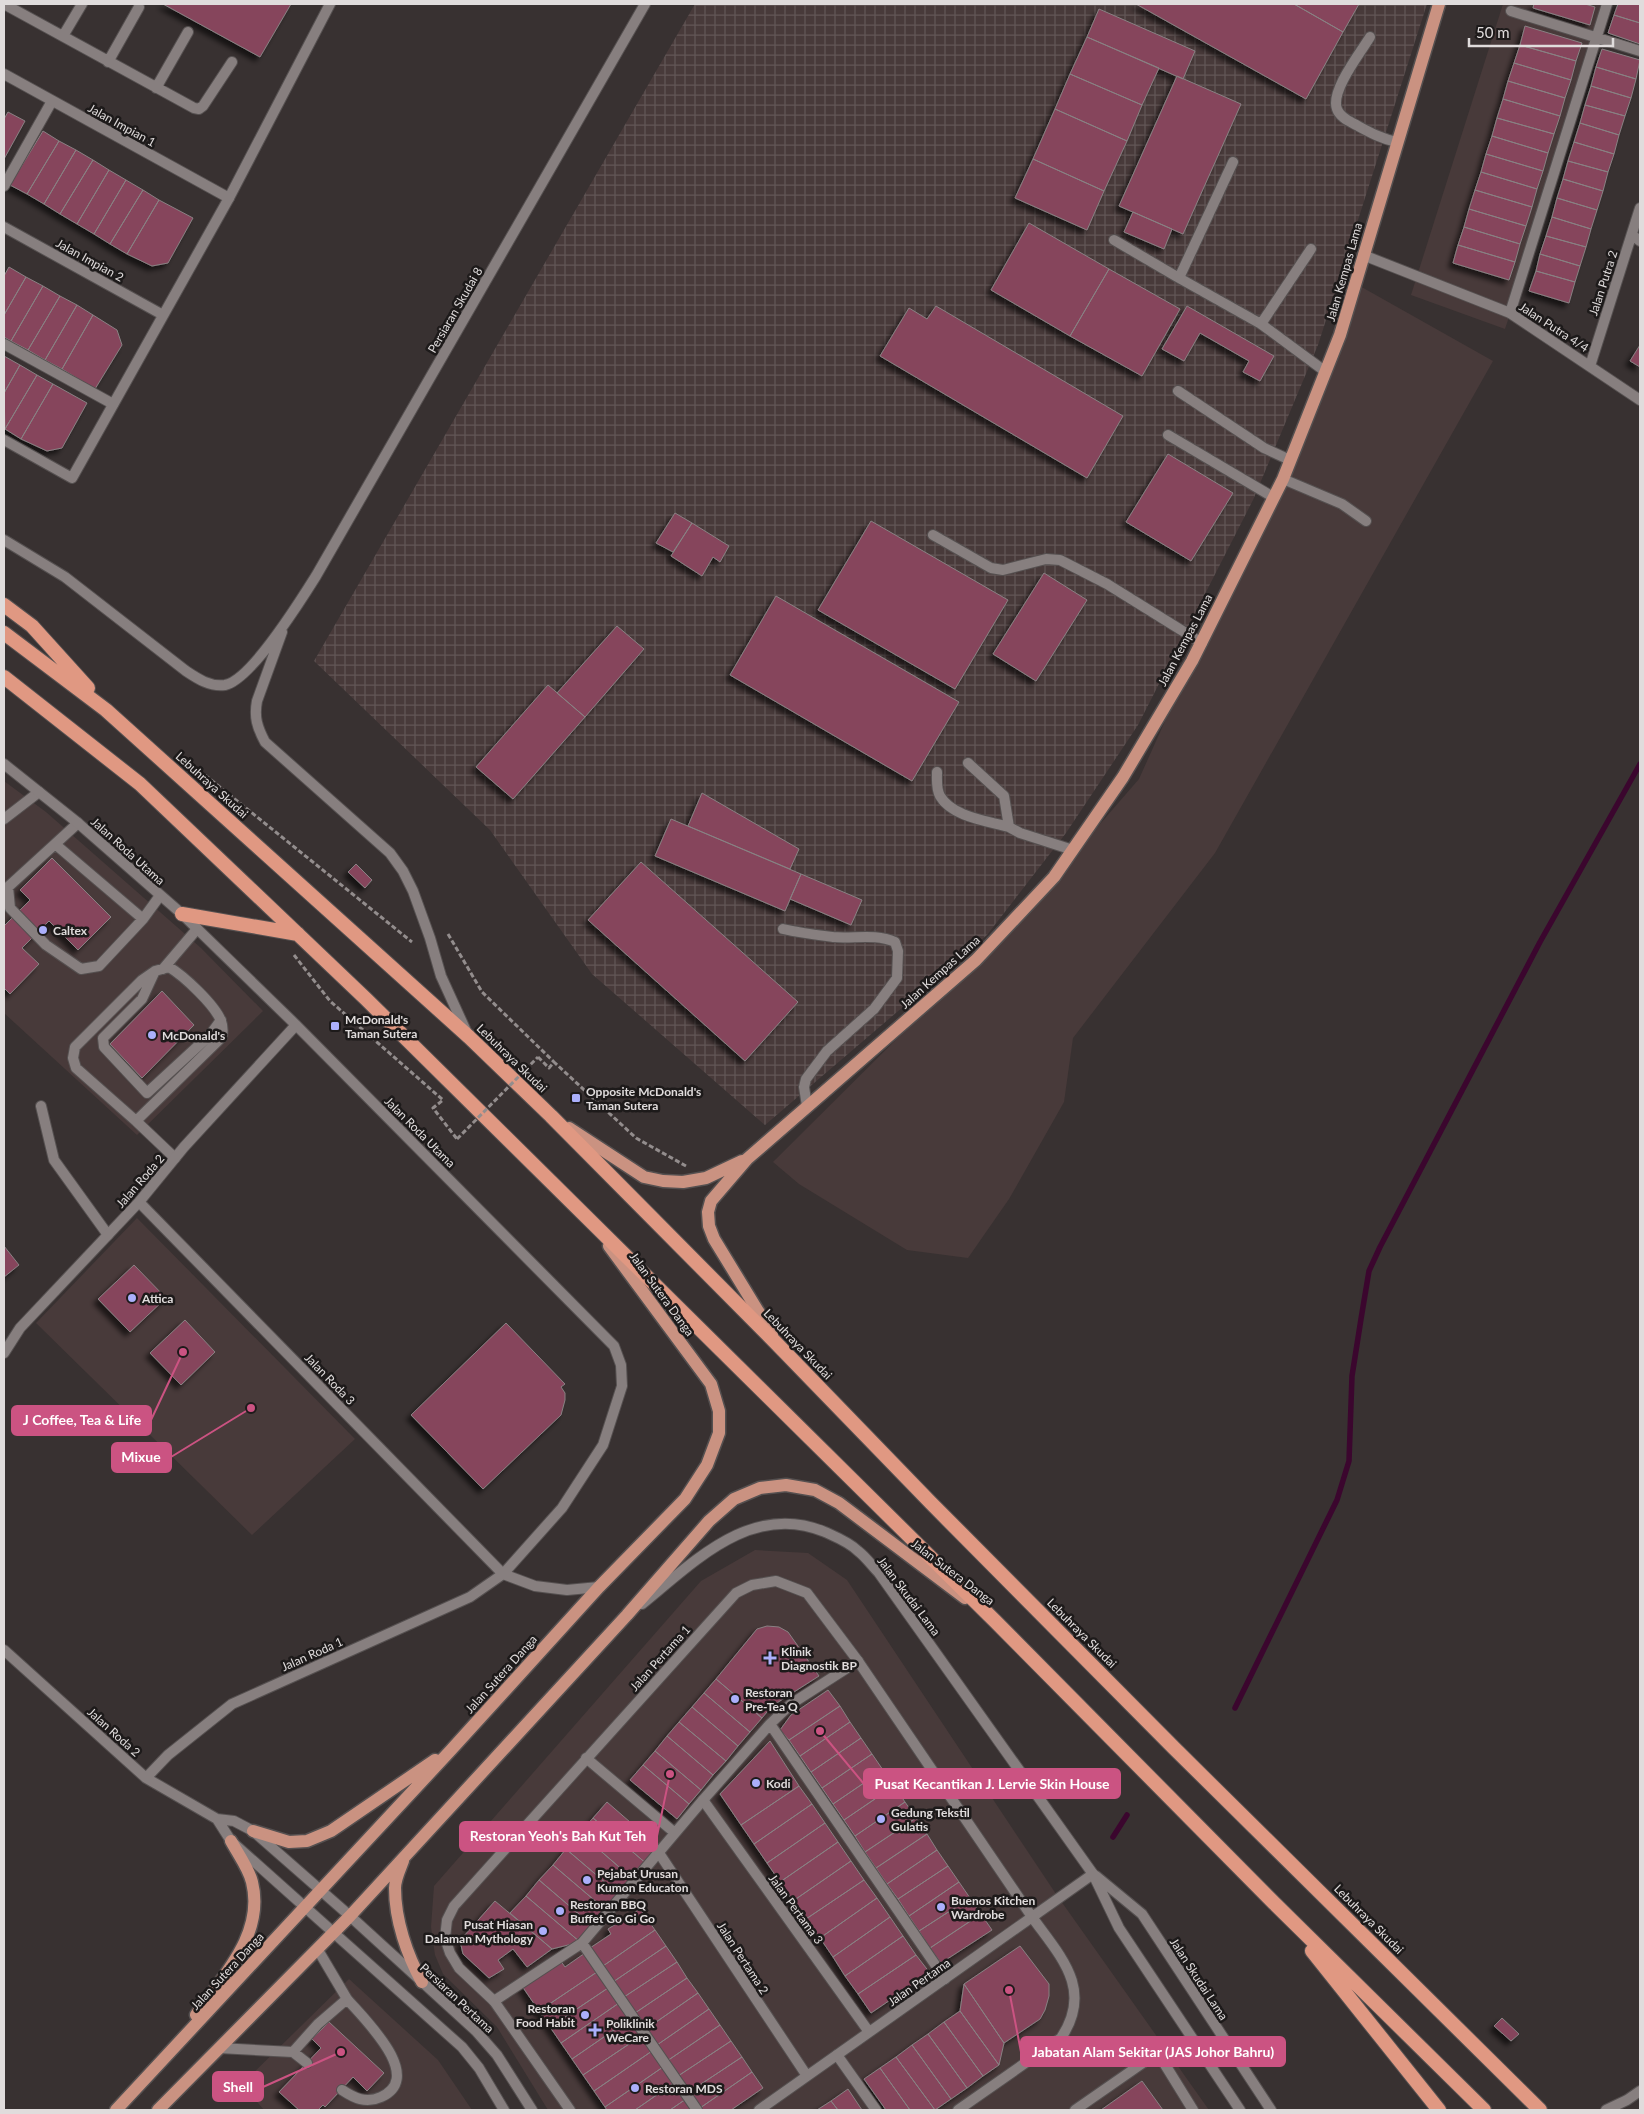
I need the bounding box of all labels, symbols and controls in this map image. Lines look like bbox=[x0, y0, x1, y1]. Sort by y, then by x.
scale bar bbox=[1469, 15, 1613, 47]
text: 50 m bbox=[1476, 23, 1510, 41]
street label: Jalan Impian 1 bbox=[86, 100, 158, 150]
street label: Jalan Kempas Lama bbox=[1323, 221, 1365, 323]
street label: Jalan Impian 2 bbox=[54, 235, 126, 285]
street label: Jalan Putra 2 bbox=[1585, 248, 1621, 318]
street label: Persiaran Skudai 8 bbox=[424, 264, 486, 355]
street label: Jalan Putra 4/4 bbox=[1516, 299, 1592, 355]
street label: Jalan Kempas Lama bbox=[1154, 591, 1216, 689]
street label: Lebuhraya Skudai bbox=[173, 749, 251, 821]
street label: Jalan Roda Utama bbox=[88, 814, 168, 888]
place label: Caltex bbox=[53, 923, 88, 938]
marker: Caltex bbox=[37, 924, 49, 936]
street label: Jalan Kempas Lama bbox=[897, 932, 983, 1012]
place label: McDonald's Taman Sutera bbox=[345, 1012, 417, 1041]
marker: McDonald's Taman Sutera bbox=[329, 1020, 341, 1032]
street label: Lebuhraya Skudai bbox=[474, 1021, 550, 1095]
place label: McDonald's bbox=[162, 1028, 225, 1043]
marker: McDonald's bbox=[146, 1029, 158, 1041]
place label: Opposite McDonald's Taman Sutera bbox=[586, 1084, 701, 1113]
marker: Opposite McDonald's Taman Sutera bbox=[570, 1092, 582, 1104]
street label: Jalan Roda Utama bbox=[382, 1094, 459, 1171]
street label: Jalan Roda 2 bbox=[113, 1151, 167, 1211]
street label: Jalan Sutera Danga bbox=[626, 1249, 698, 1339]
place label: Attica bbox=[141, 1291, 173, 1306]
marker: Attica bbox=[126, 1292, 138, 1304]
street label: Lebuhraya Skudai bbox=[761, 1306, 835, 1382]
street label: Jalan Roda 3 bbox=[302, 1350, 358, 1408]
callout: J Coffee, Tea & Life bbox=[12, 1406, 151, 1435]
text: J Coffee, Tea & Life bbox=[23, 1411, 142, 1428]
callout: Mixue bbox=[112, 1443, 171, 1472]
text: Mixue bbox=[121, 1448, 161, 1465]
street label: Jalan Sutera Danga bbox=[908, 1536, 998, 1608]
street label: Jalan Skudai Lama bbox=[874, 1553, 944, 1639]
street label: Lebuhraya Skudai bbox=[1044, 1595, 1120, 1671]
street label: Jalan Pertama 1 bbox=[627, 1622, 693, 1694]
street label: Jalan Sutera Danga bbox=[462, 1632, 540, 1716]
street label: Jalan Roda 1 bbox=[279, 1634, 345, 1674]
place label: Klinik Diagnostik BP bbox=[781, 1644, 857, 1673]
marker: Klinik Diagnostik BP bbox=[763, 1651, 777, 1665]
place label: Restoran Pre-Tea Q bbox=[745, 1685, 798, 1714]
marker: Restoran Pre-Tea Q bbox=[729, 1693, 741, 1705]
street label: Jalan Roda 2 bbox=[84, 1704, 144, 1760]
callout: Pusat Kecantikan J. Lervie Skin House bbox=[864, 1769, 1120, 1798]
text: Pusat Kecantikan J. Lervie Skin House bbox=[874, 1775, 1110, 1792]
place label: Kodi bbox=[766, 1776, 791, 1791]
marker: Kodi bbox=[750, 1777, 762, 1789]
place label: Gedung Tekstil Gulatis bbox=[891, 1805, 970, 1834]
marker: Gedung Tekstil Gulatis bbox=[875, 1813, 887, 1825]
callout: Restoran Yeoh's Bah Kut Teh bbox=[460, 1822, 657, 1851]
text: Restoran Yeoh's Bah Kut Teh bbox=[470, 1827, 646, 1844]
place label: Pejabat Urusan Kumon Educaton bbox=[597, 1866, 689, 1895]
street label: Jalan Pertama 3 bbox=[766, 1871, 827, 1947]
marker: Pejabat Urusan Kumon Educaton bbox=[581, 1874, 593, 1886]
street label: Lebuhraya Skudai bbox=[1331, 1881, 1407, 1957]
place label: Buenos Kitchen Wardrobe bbox=[951, 1893, 1035, 1922]
place label: Restoran BBQ Buffet Go Gi Go bbox=[570, 1897, 655, 1926]
marker: Buenos Kitchen Wardrobe bbox=[935, 1901, 947, 1913]
marker: Restoran BBQ Buffet Go Gi Go bbox=[554, 1905, 566, 1917]
place label: Pusat Hiasan Dalaman Mythology bbox=[425, 1917, 534, 1946]
street label: Jalan Pertama 2 bbox=[714, 1919, 772, 1997]
marker: Pusat Hiasan Dalaman Mythology bbox=[537, 1925, 549, 1937]
street label: Jalan Sutera Danga bbox=[187, 1929, 267, 2013]
street label: Jalan Skudai Lama bbox=[1167, 1935, 1231, 2023]
street label: Jalan Pertama bbox=[885, 1955, 953, 2009]
street label: Persiaran Pertama bbox=[417, 1960, 497, 2036]
place label: Restoran Food Habit bbox=[516, 2001, 576, 2030]
marker: Restoran Food Habit bbox=[579, 2009, 591, 2021]
place label: Poliklinik WeCare bbox=[606, 2016, 655, 2045]
marker: Poliklinik WeCare bbox=[588, 2023, 602, 2037]
callout: Jabatan Alam Sekitar (JAS Johor Bahru) bbox=[1021, 2037, 1285, 2066]
text: Jabatan Alam Sekitar (JAS Johor Bahru) bbox=[1032, 2043, 1274, 2060]
callout: Shell bbox=[213, 2072, 263, 2101]
text: Shell bbox=[223, 2078, 253, 2095]
place label: Restoran MDS bbox=[645, 2081, 723, 2096]
marker: Restoran MDS bbox=[629, 2082, 641, 2094]

